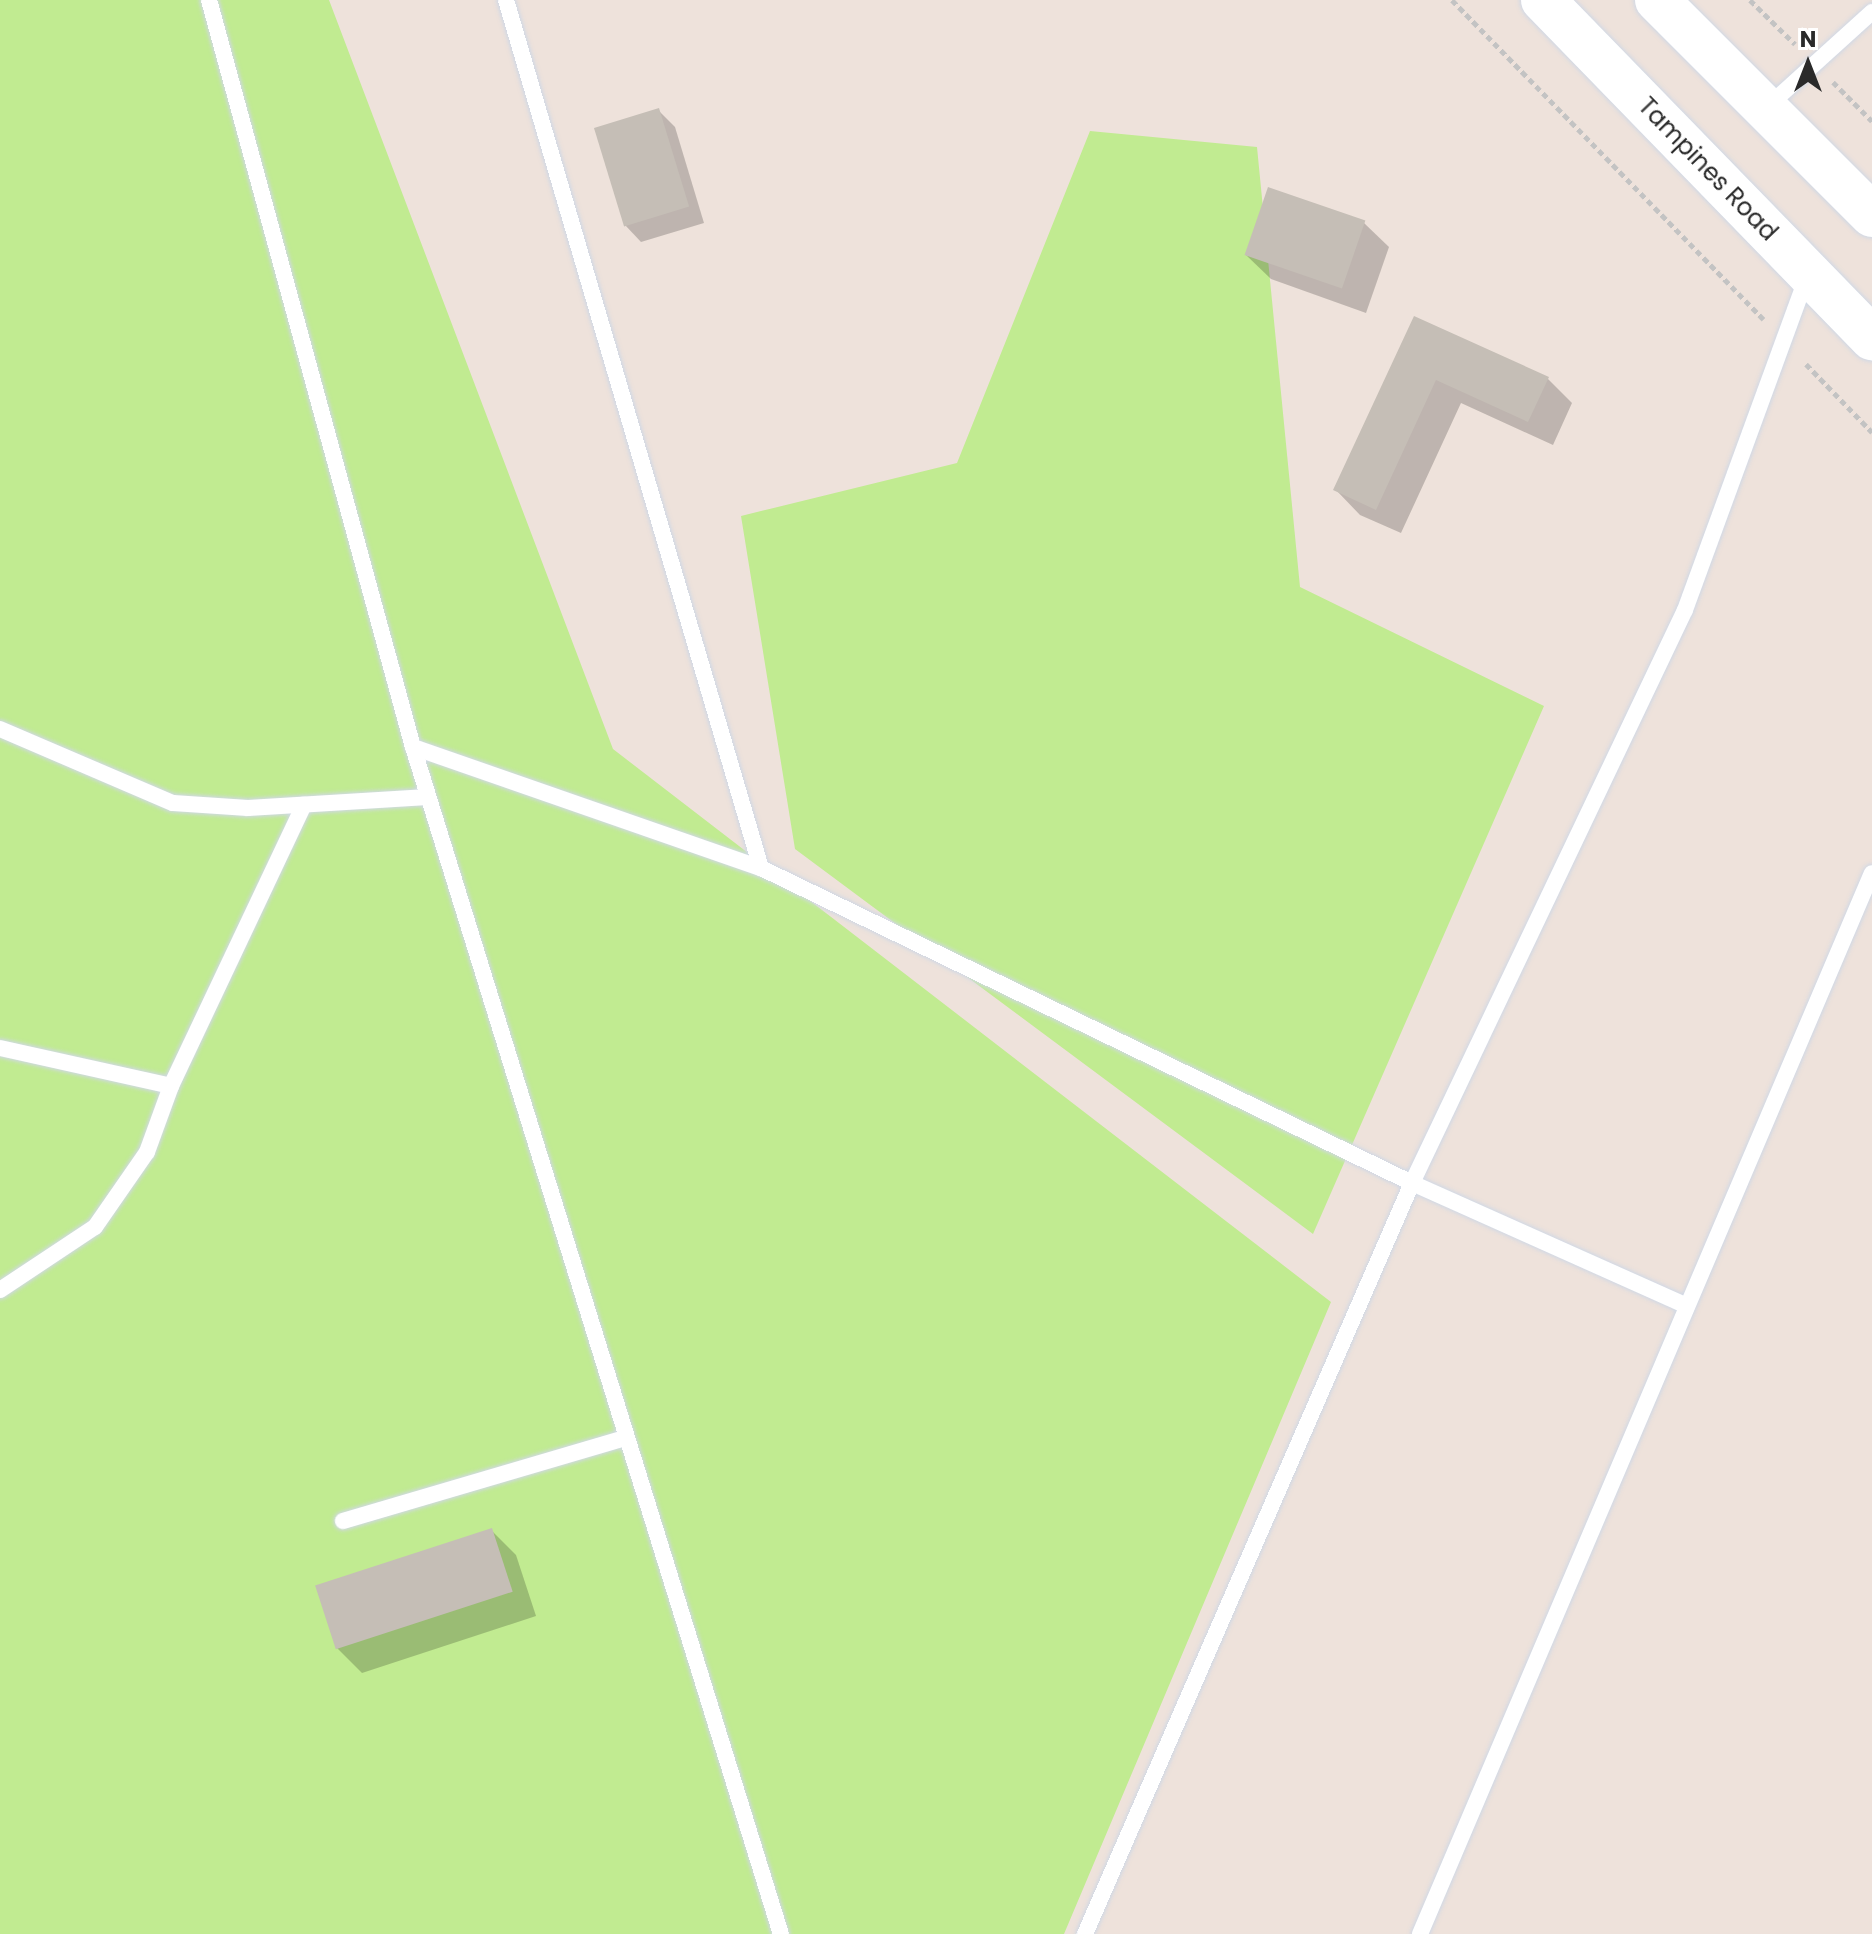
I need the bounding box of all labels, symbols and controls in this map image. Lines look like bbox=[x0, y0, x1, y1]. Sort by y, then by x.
north arrow bbox=[1768, 24, 1848, 104]
text: N bbox=[1800, 24, 1816, 55]
street label: Tampines Road bbox=[1632, 92, 1784, 246]

